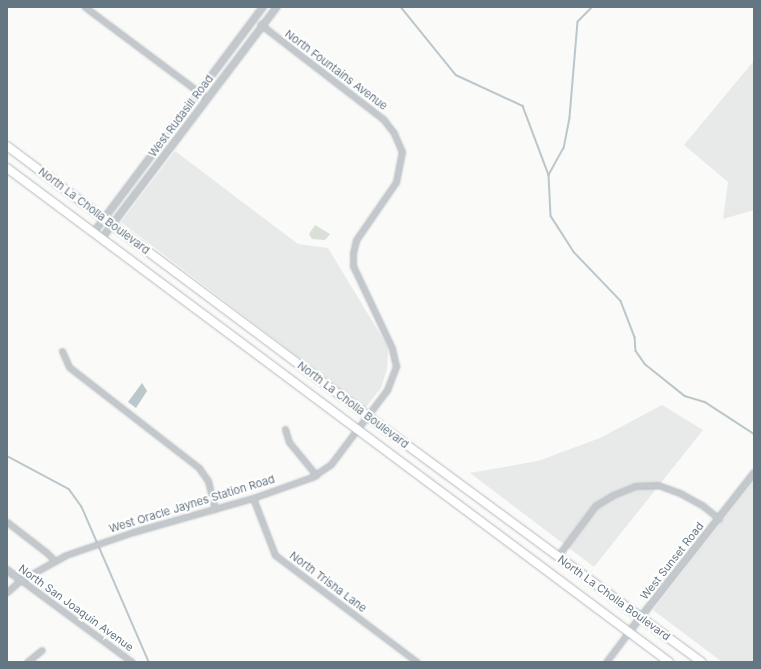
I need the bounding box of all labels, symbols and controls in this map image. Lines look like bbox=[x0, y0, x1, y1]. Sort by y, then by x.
street label: North Fountains Avenue bbox=[282, 27, 390, 113]
street label: West Rudasill Road bbox=[146, 72, 216, 160]
street label: North La Cholla Boulevard bbox=[36, 165, 152, 257]
street label: North La Cholla Boulevard bbox=[295, 359, 411, 451]
street label: West Oracle Jaynes Station Road bbox=[108, 472, 276, 536]
street label: West Sunset Road bbox=[638, 520, 706, 602]
street label: North Trisha Lane bbox=[287, 549, 369, 615]
street label: North La Cholla Boulevard bbox=[555, 553, 673, 643]
street label: North San Joaquin Avenue bbox=[16, 562, 136, 654]

